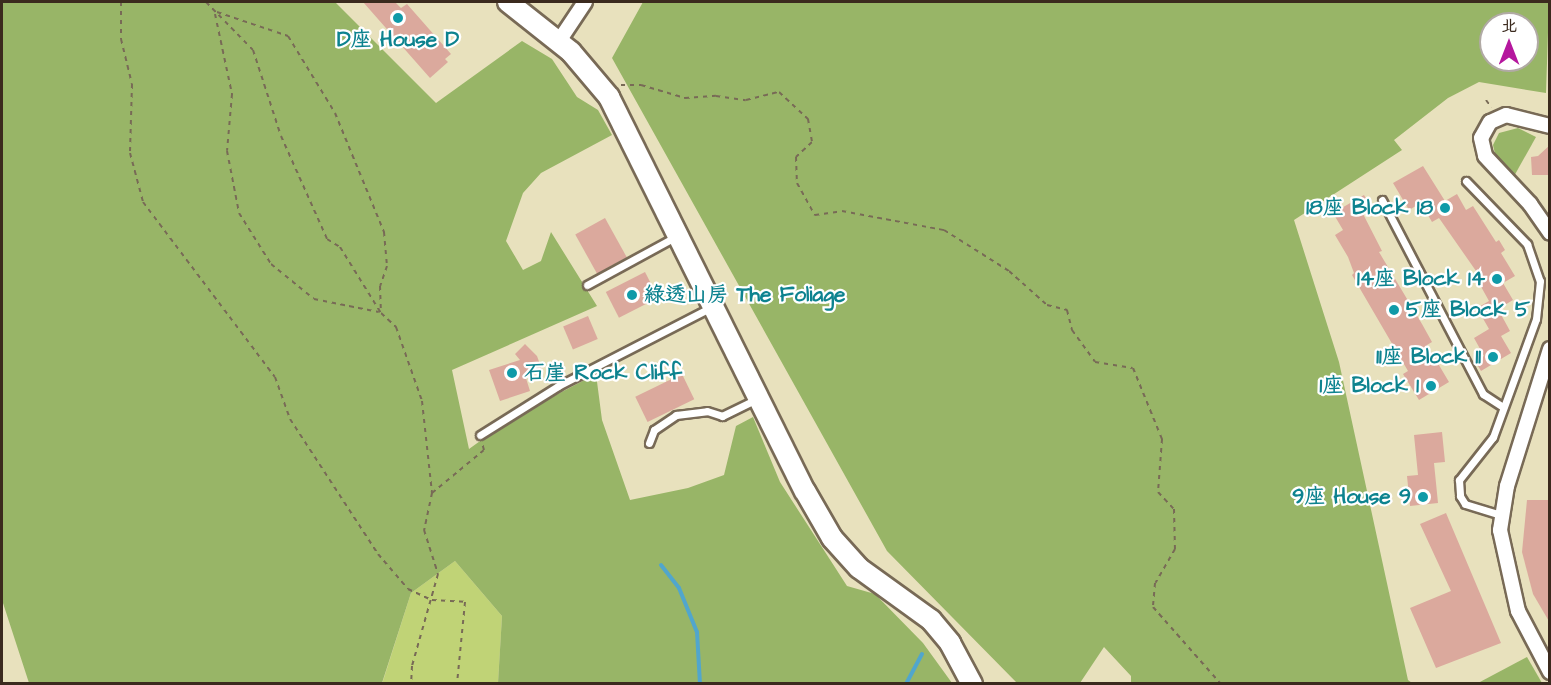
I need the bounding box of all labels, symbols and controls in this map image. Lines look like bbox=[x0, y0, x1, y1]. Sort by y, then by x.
marker: D座 House D bbox=[391, 11, 405, 25]
north arrow bbox=[1479, 12, 1539, 72]
text: 北 bbox=[1501, 15, 1517, 37]
place label: D座 House D bbox=[337, 27, 459, 53]
place label: 18座 Block 18 bbox=[1306, 195, 1433, 221]
marker: 18座 Block 18 bbox=[1438, 201, 1452, 215]
place label: 14座 Block 14 bbox=[1357, 266, 1485, 292]
marker: 14座 Block 14 bbox=[1490, 272, 1504, 286]
place label: 綠透山房 The Foliage bbox=[644, 282, 845, 308]
marker: 綠透山房 The Foliage bbox=[625, 288, 639, 302]
place label: 5座 Block 5 bbox=[1406, 297, 1530, 323]
marker: 5座 Block 5 bbox=[1387, 303, 1401, 317]
place label: 11座 Block 11 bbox=[1376, 344, 1481, 370]
marker: 11座 Block 11 bbox=[1486, 350, 1500, 364]
place label: 石崖 Rock Cliff bbox=[524, 360, 682, 386]
marker: 石崖 Rock Cliff bbox=[505, 366, 519, 380]
place label: 1座 Block 1 bbox=[1320, 373, 1419, 399]
marker: 1座 Block 1 bbox=[1424, 379, 1438, 393]
place label: 9座 House 9 bbox=[1292, 484, 1411, 510]
marker: 9座 House 9 bbox=[1416, 490, 1430, 504]

